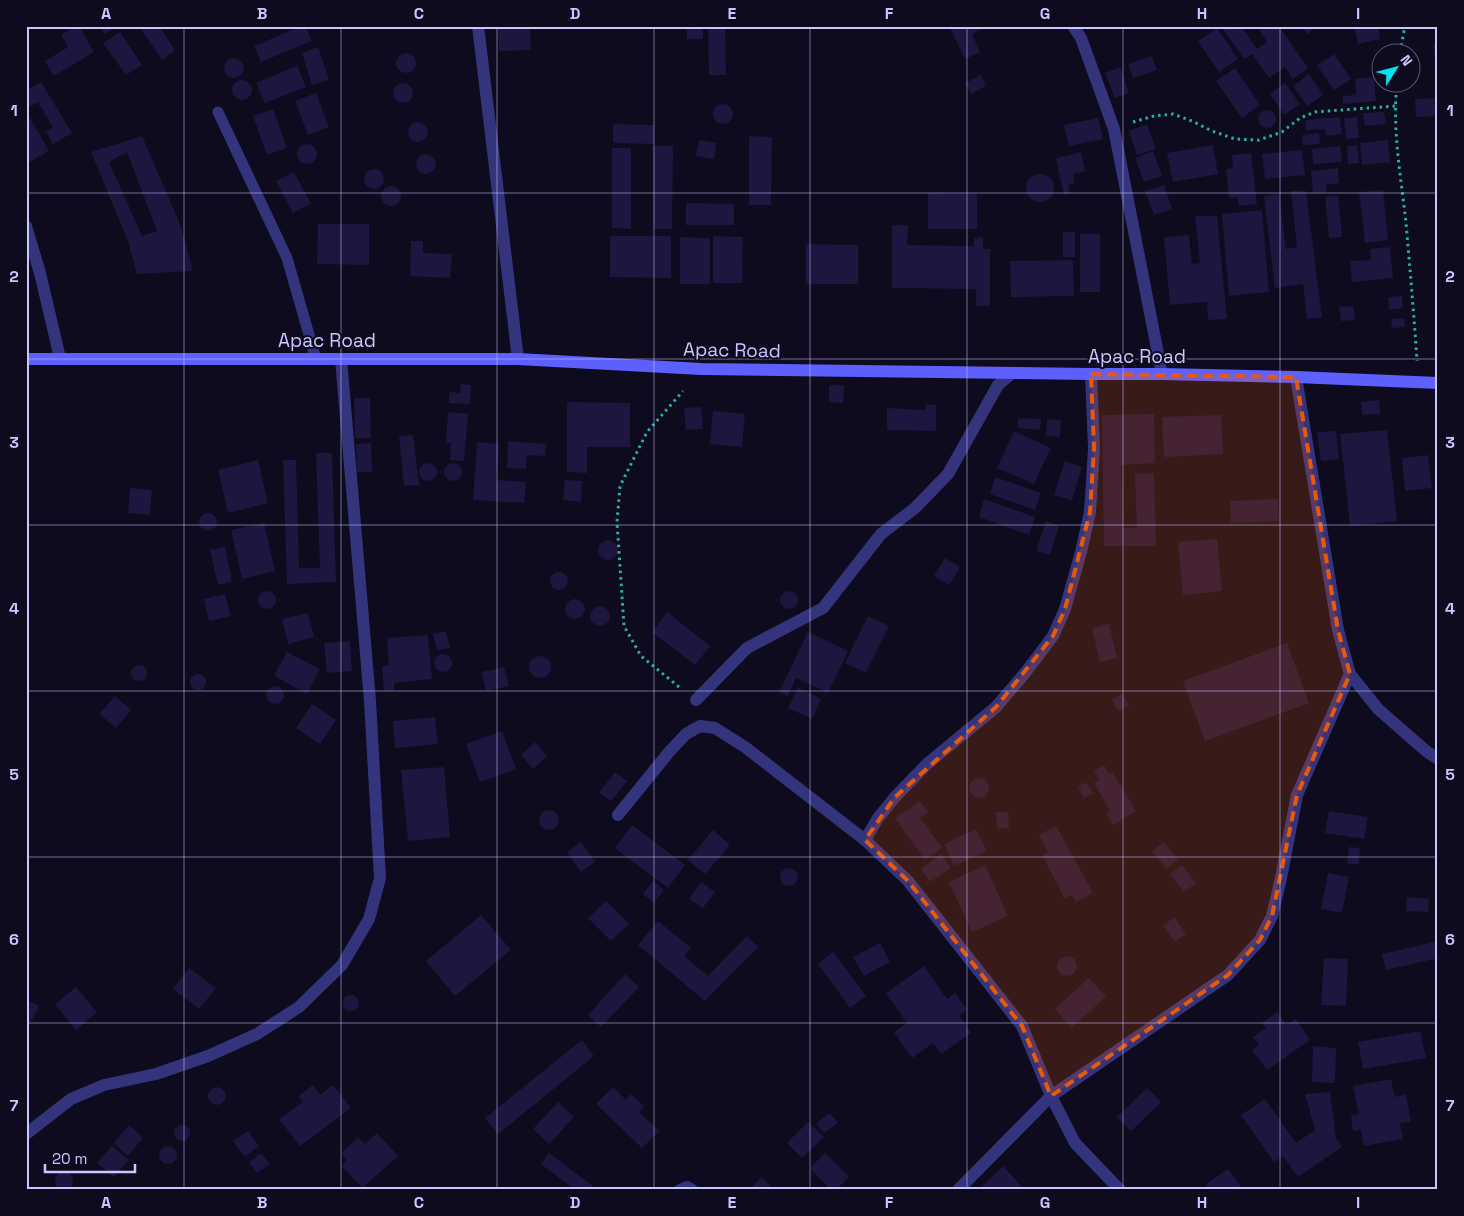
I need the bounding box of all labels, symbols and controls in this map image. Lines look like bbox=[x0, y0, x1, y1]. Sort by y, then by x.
text: A bbox=[101, 3, 111, 24]
text: B bbox=[257, 3, 267, 24]
text: C bbox=[414, 3, 424, 24]
text: D bbox=[570, 3, 580, 24]
text: E bbox=[728, 3, 737, 24]
text: F bbox=[885, 3, 894, 24]
text: G bbox=[1040, 3, 1050, 24]
text: H bbox=[1197, 3, 1207, 24]
text: I bbox=[1356, 3, 1360, 24]
north arrow bbox=[1372, 42, 1422, 92]
text: N bbox=[1396, 51, 1417, 69]
text: 1 bbox=[10, 100, 18, 121]
text: 1 bbox=[1446, 100, 1454, 121]
text: 2 bbox=[9, 266, 19, 287]
text: 2 bbox=[1445, 266, 1455, 287]
street label: Apac Road bbox=[278, 328, 376, 353]
street label: Apac Road bbox=[683, 337, 781, 363]
street label: Apac Road bbox=[1088, 344, 1186, 369]
text: 3 bbox=[9, 432, 19, 453]
text: 3 bbox=[1445, 432, 1455, 453]
text: 4 bbox=[9, 598, 19, 619]
text: 4 bbox=[1445, 598, 1455, 619]
text: 5 bbox=[9, 764, 19, 785]
text: 5 bbox=[1445, 764, 1455, 785]
text: 6 bbox=[9, 929, 19, 950]
text: 6 bbox=[1445, 929, 1455, 950]
text: 7 bbox=[10, 1095, 19, 1116]
text: 7 bbox=[1446, 1095, 1455, 1116]
scale bar bbox=[45, 1141, 135, 1173]
text: 20 m bbox=[52, 1149, 87, 1168]
text: A bbox=[101, 1192, 111, 1213]
text: B bbox=[257, 1192, 267, 1213]
text: C bbox=[414, 1192, 424, 1213]
text: D bbox=[570, 1192, 580, 1213]
text: E bbox=[728, 1192, 737, 1213]
text: F bbox=[885, 1192, 894, 1213]
text: G bbox=[1040, 1192, 1050, 1213]
text: H bbox=[1197, 1192, 1207, 1213]
text: I bbox=[1356, 1192, 1360, 1213]

